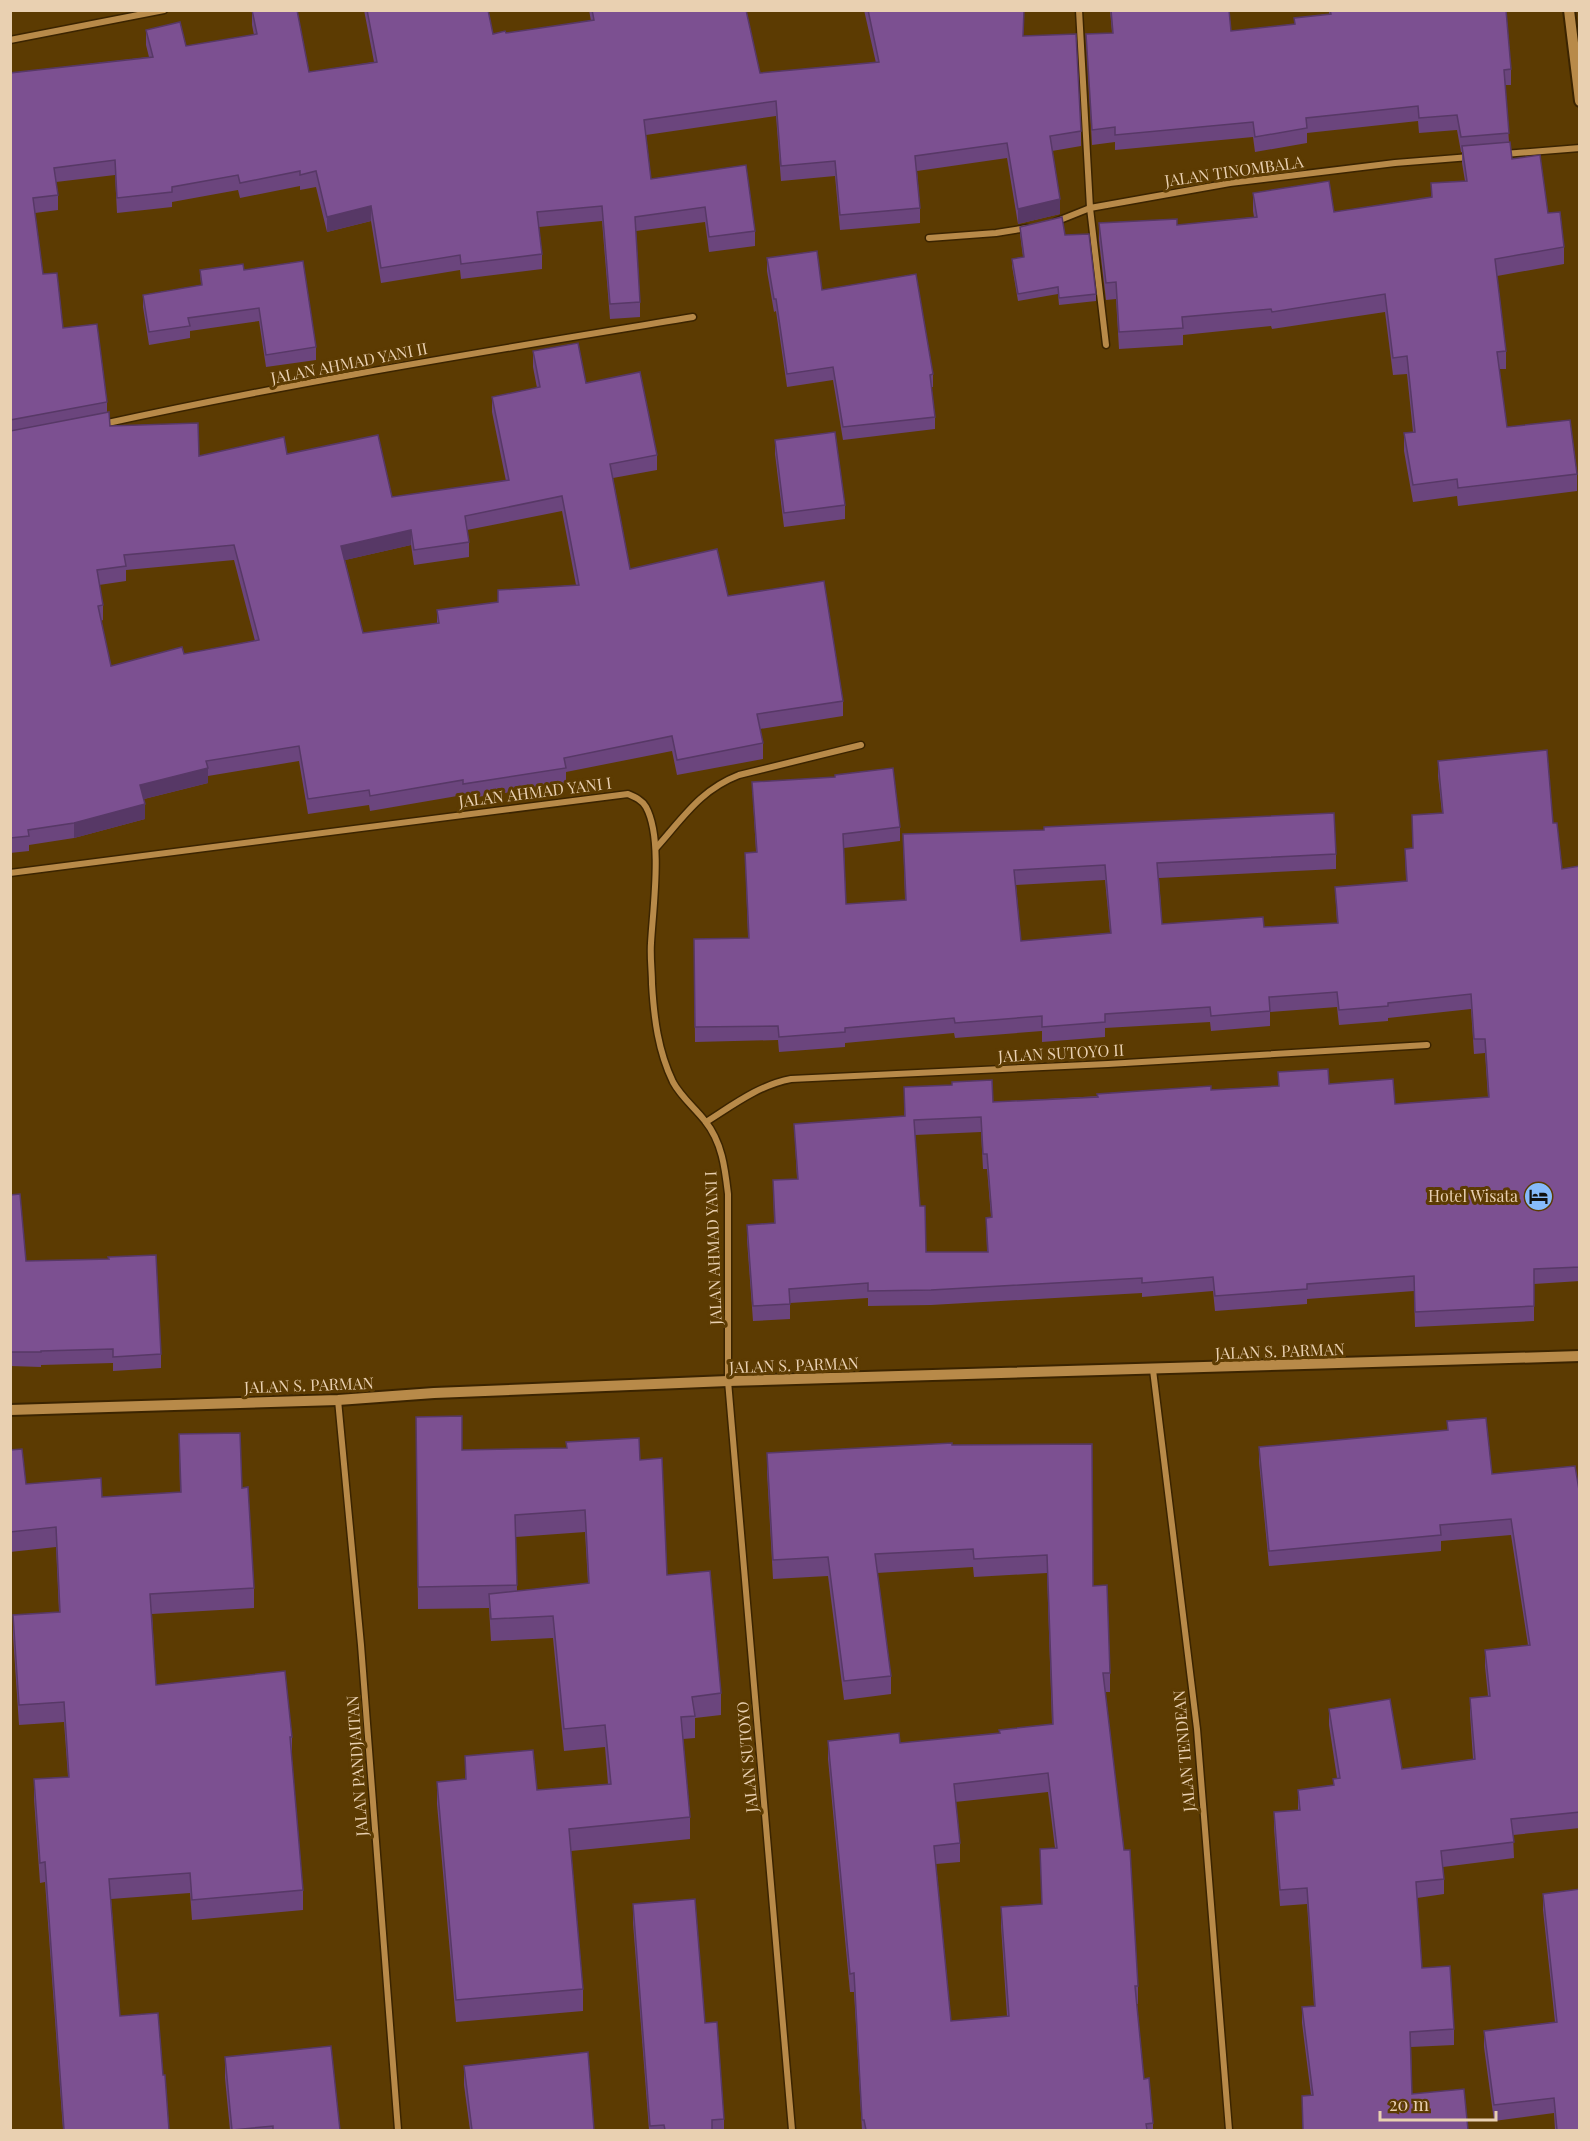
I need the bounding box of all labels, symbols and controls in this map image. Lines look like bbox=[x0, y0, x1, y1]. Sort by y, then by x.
street label: JALAN TINOMBALA bbox=[1162, 150, 1306, 191]
street label: JALAN AHMAD YANI II bbox=[268, 337, 429, 388]
street label: JALAN AHMAD YANI I bbox=[456, 772, 613, 811]
street label: JALAN SUTOYO II bbox=[996, 1039, 1125, 1066]
street label: JALAN AHMAD YANI I bbox=[699, 1171, 726, 1326]
hotel icon: Hotel Wisata bbox=[1523, 1180, 1555, 1212]
place label: Hotel Wisata bbox=[1428, 1185, 1518, 1206]
street label: JALAN S. PARMAN bbox=[1214, 1338, 1345, 1363]
street label: JALAN S. PARMAN bbox=[728, 1352, 859, 1377]
street label: JALAN S. PARMAN bbox=[243, 1372, 374, 1397]
street label: JALAN TENDEAN bbox=[1168, 1689, 1199, 1814]
street label: JALAN PANDJAITAN bbox=[341, 1695, 372, 1838]
street label: JALAN SUTOYO bbox=[731, 1701, 762, 1814]
scale bar bbox=[1380, 2084, 1496, 2122]
text: 20 m bbox=[1389, 2092, 1429, 2116]

